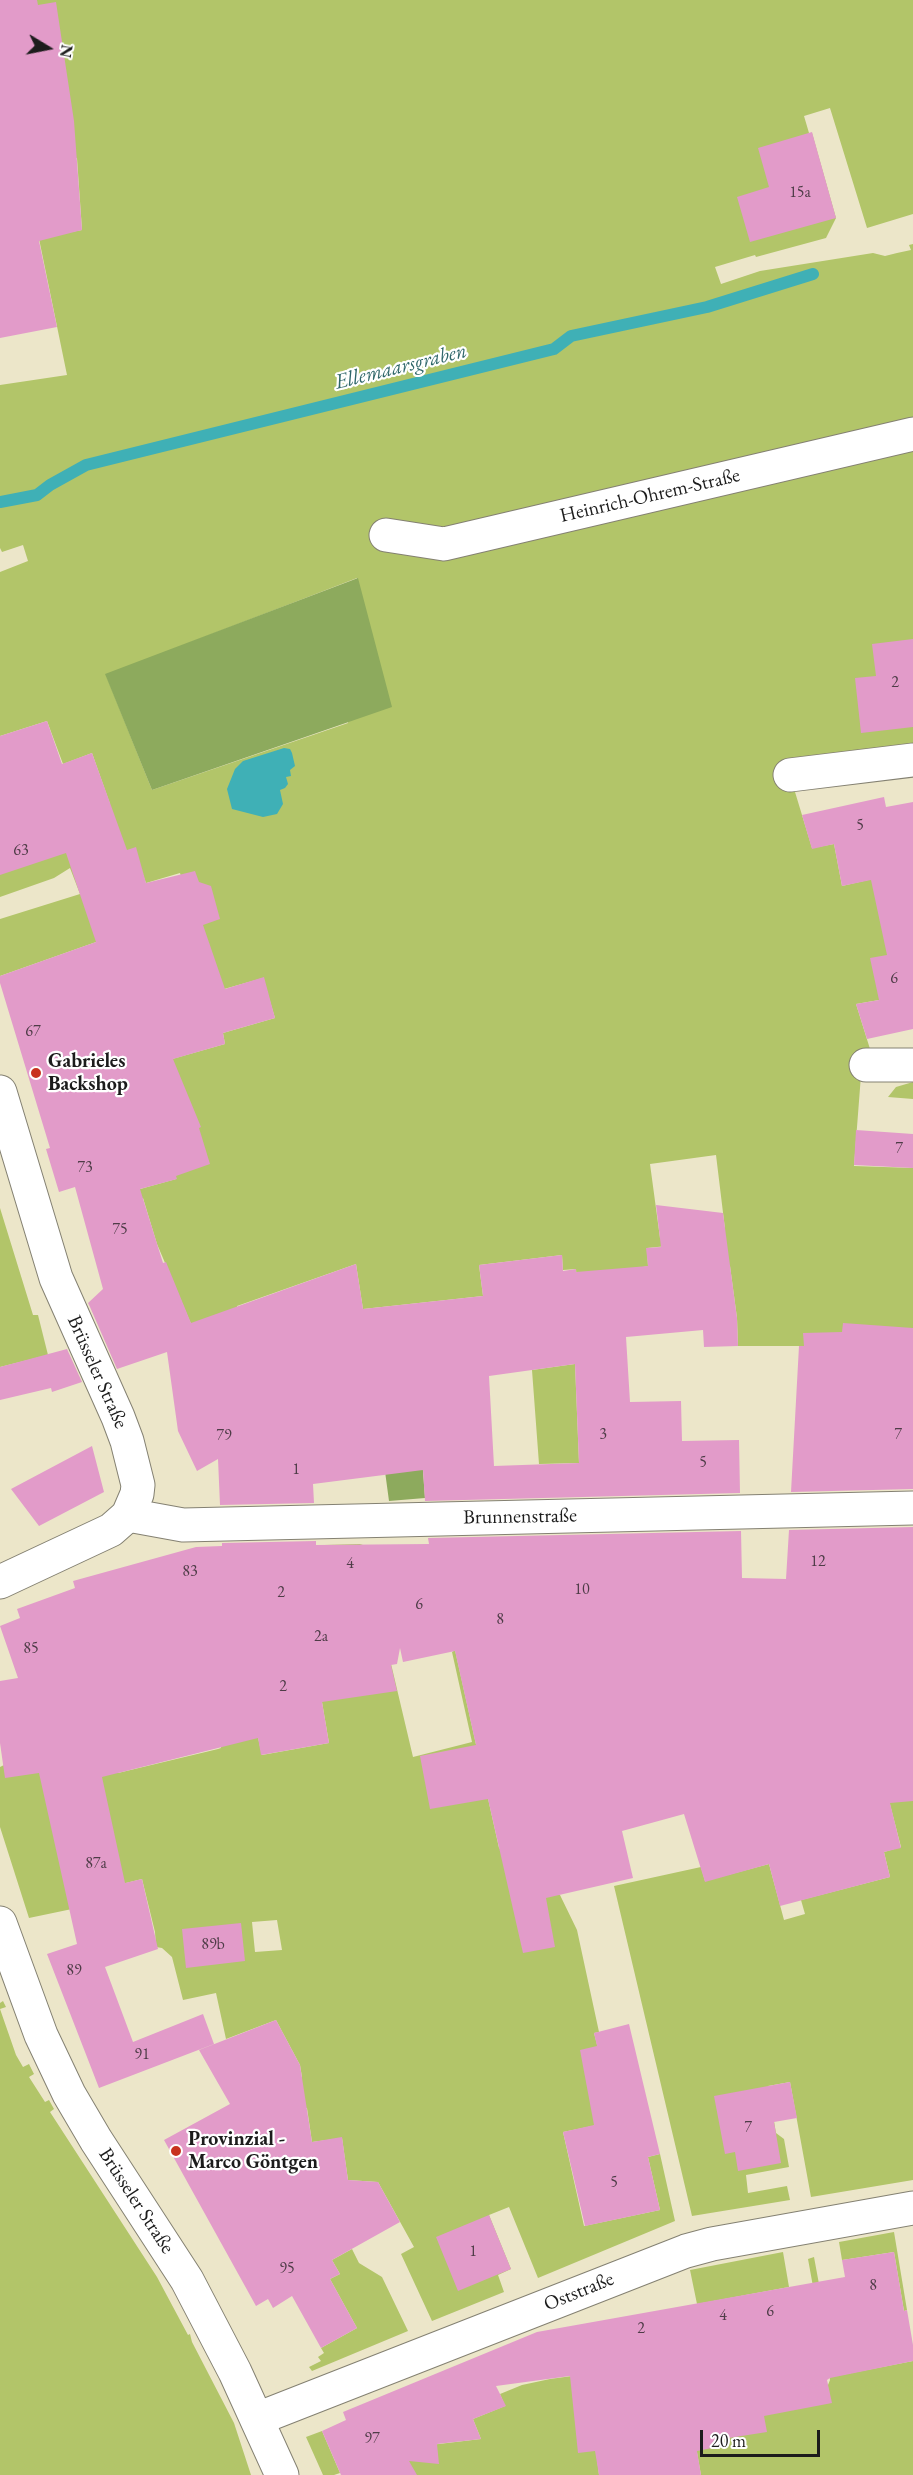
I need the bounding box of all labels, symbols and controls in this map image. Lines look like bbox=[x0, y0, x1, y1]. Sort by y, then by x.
north arrow bbox=[18, 18, 78, 78]
text: N bbox=[55, 43, 78, 59]
house number: 15a bbox=[789, 183, 811, 203]
water label: Ellemaarsgraben bbox=[333, 338, 469, 396]
street label: Heinrich-Ohrem-Straße bbox=[558, 464, 742, 528]
house number: 2 bbox=[891, 673, 899, 693]
house number: 5 bbox=[856, 816, 864, 836]
house number: 63 bbox=[13, 841, 29, 861]
house number: 6 bbox=[890, 969, 898, 989]
house number: 67 bbox=[25, 1022, 41, 1042]
place label: Gabrieles Backshop bbox=[48, 1050, 128, 1097]
marker: Gabrieles Backshop bbox=[29, 1066, 43, 1080]
house number: 7 bbox=[895, 1139, 903, 1159]
house number: 73 bbox=[77, 1158, 93, 1178]
house number: 75 bbox=[112, 1220, 128, 1240]
street label: Brüsseler Straße bbox=[61, 1312, 133, 1432]
house number: 3 bbox=[599, 1425, 607, 1445]
house number: 7 bbox=[894, 1425, 902, 1445]
house number: 79 bbox=[216, 1426, 232, 1446]
house number: 5 bbox=[699, 1453, 707, 1473]
house number: 1 bbox=[292, 1460, 300, 1480]
street label: Brunnenstraße bbox=[463, 1504, 577, 1530]
house number: 12 bbox=[810, 1552, 826, 1572]
house number: 4 bbox=[346, 1554, 354, 1574]
house number: 83 bbox=[182, 1562, 198, 1582]
house number: 10 bbox=[574, 1580, 590, 1600]
house number: 2 bbox=[277, 1583, 285, 1603]
house number: 6 bbox=[415, 1595, 423, 1615]
house number: 8 bbox=[496, 1610, 504, 1630]
house number: 2a bbox=[314, 1627, 328, 1647]
house number: 85 bbox=[23, 1639, 39, 1659]
house number: 2 bbox=[279, 1677, 287, 1697]
house number: 87a bbox=[85, 1854, 107, 1874]
house number: 89b bbox=[201, 1935, 225, 1955]
house number: 89 bbox=[66, 1961, 82, 1981]
house number: 91 bbox=[134, 2045, 150, 2065]
house number: 7 bbox=[744, 2118, 752, 2138]
place label: Provinzial - Marco Göntgen bbox=[188, 2128, 318, 2175]
street label: Brüsseler Straße bbox=[93, 2144, 179, 2258]
marker: Provinzial - Marco Göntgen bbox=[169, 2144, 183, 2158]
house number: 5 bbox=[610, 2173, 618, 2193]
house number: 1 bbox=[469, 2242, 477, 2262]
house number: 95 bbox=[279, 2259, 295, 2279]
street label: Oststraße bbox=[541, 2267, 617, 2317]
house number: 8 bbox=[869, 2276, 877, 2296]
house number: 6 bbox=[766, 2302, 774, 2322]
house number: 4 bbox=[719, 2306, 727, 2326]
house number: 2 bbox=[637, 2319, 645, 2339]
scale bar bbox=[703, 2418, 823, 2456]
house number: 97 bbox=[364, 2429, 380, 2449]
text: 20 m bbox=[711, 2429, 746, 2452]

